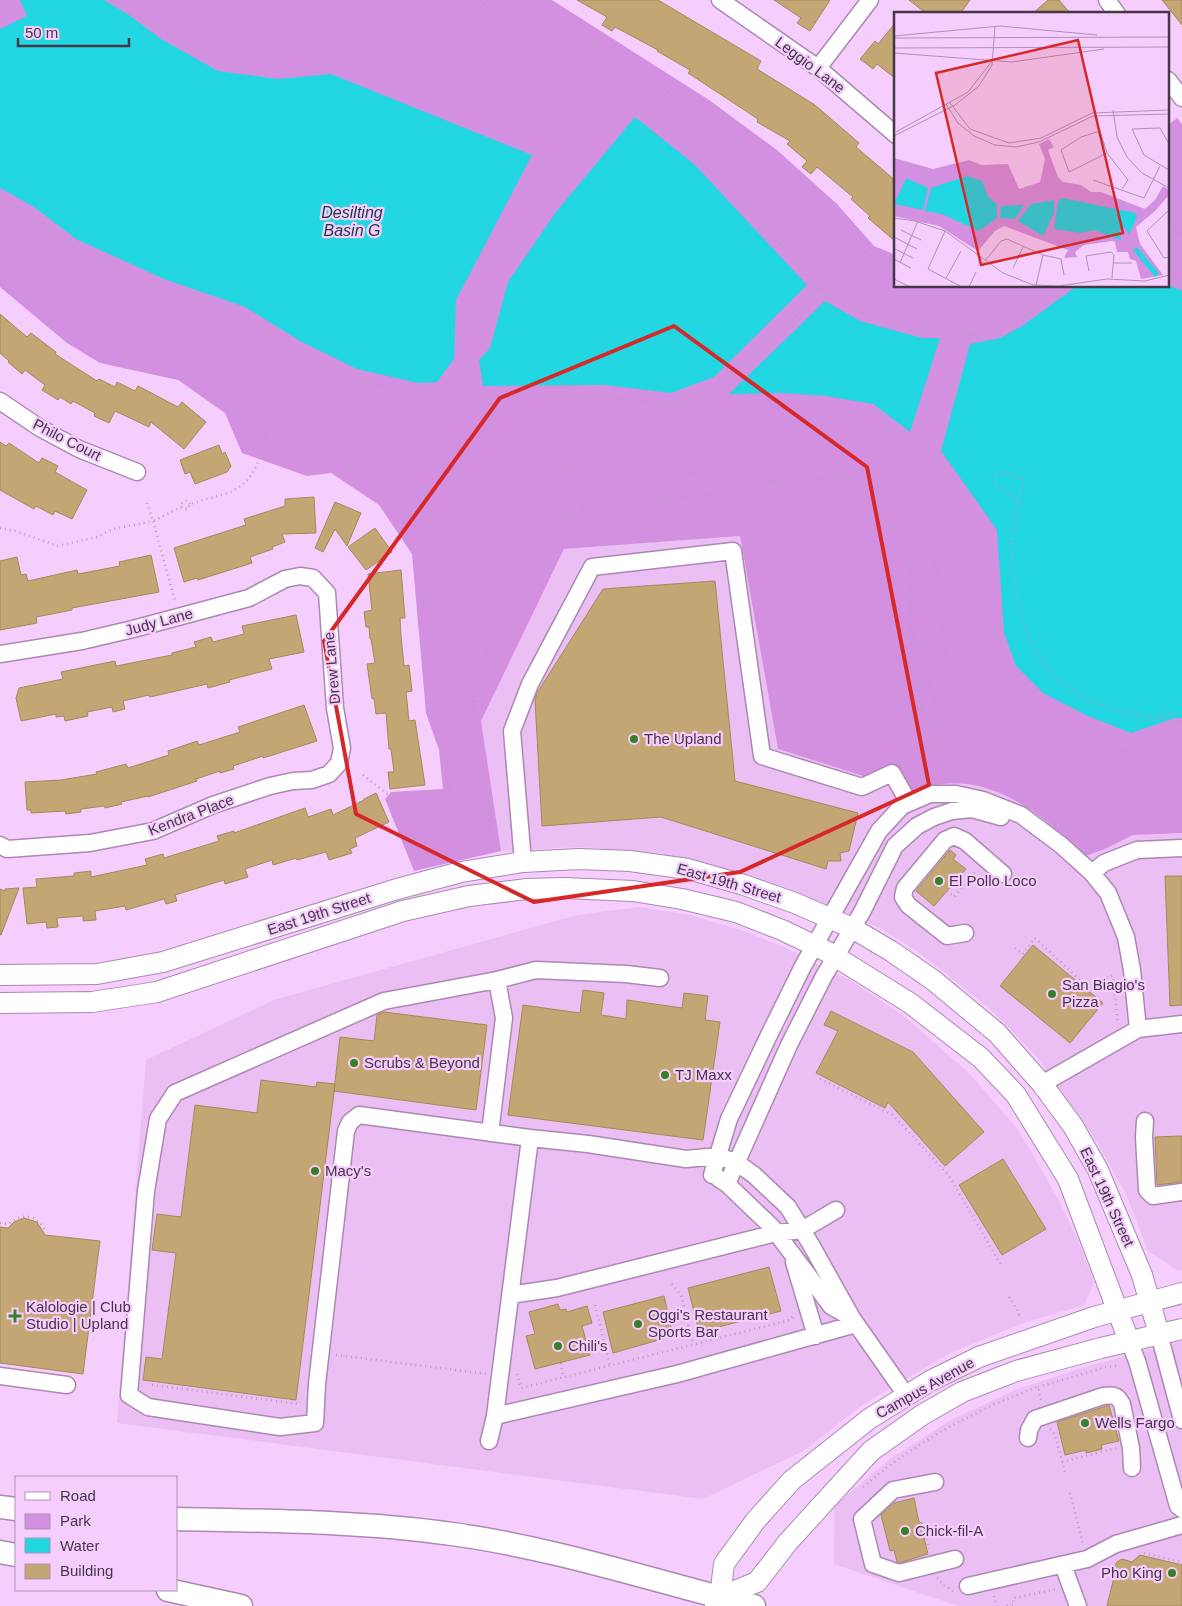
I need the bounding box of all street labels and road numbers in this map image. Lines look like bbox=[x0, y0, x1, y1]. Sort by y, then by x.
street label: Leggio Lane bbox=[772, 33, 848, 96]
street label: Philo Court bbox=[30, 415, 105, 464]
street label: Judy Lane bbox=[123, 604, 195, 639]
street label: Drew Lane bbox=[320, 631, 343, 705]
street label: Kendra Place bbox=[146, 790, 236, 839]
street label: East 19th Street bbox=[675, 860, 784, 906]
street label: East 19th Street bbox=[265, 889, 373, 938]
street label: East 19th Street bbox=[1077, 1144, 1138, 1250]
street label: Campus Avenue bbox=[873, 1354, 977, 1422]

